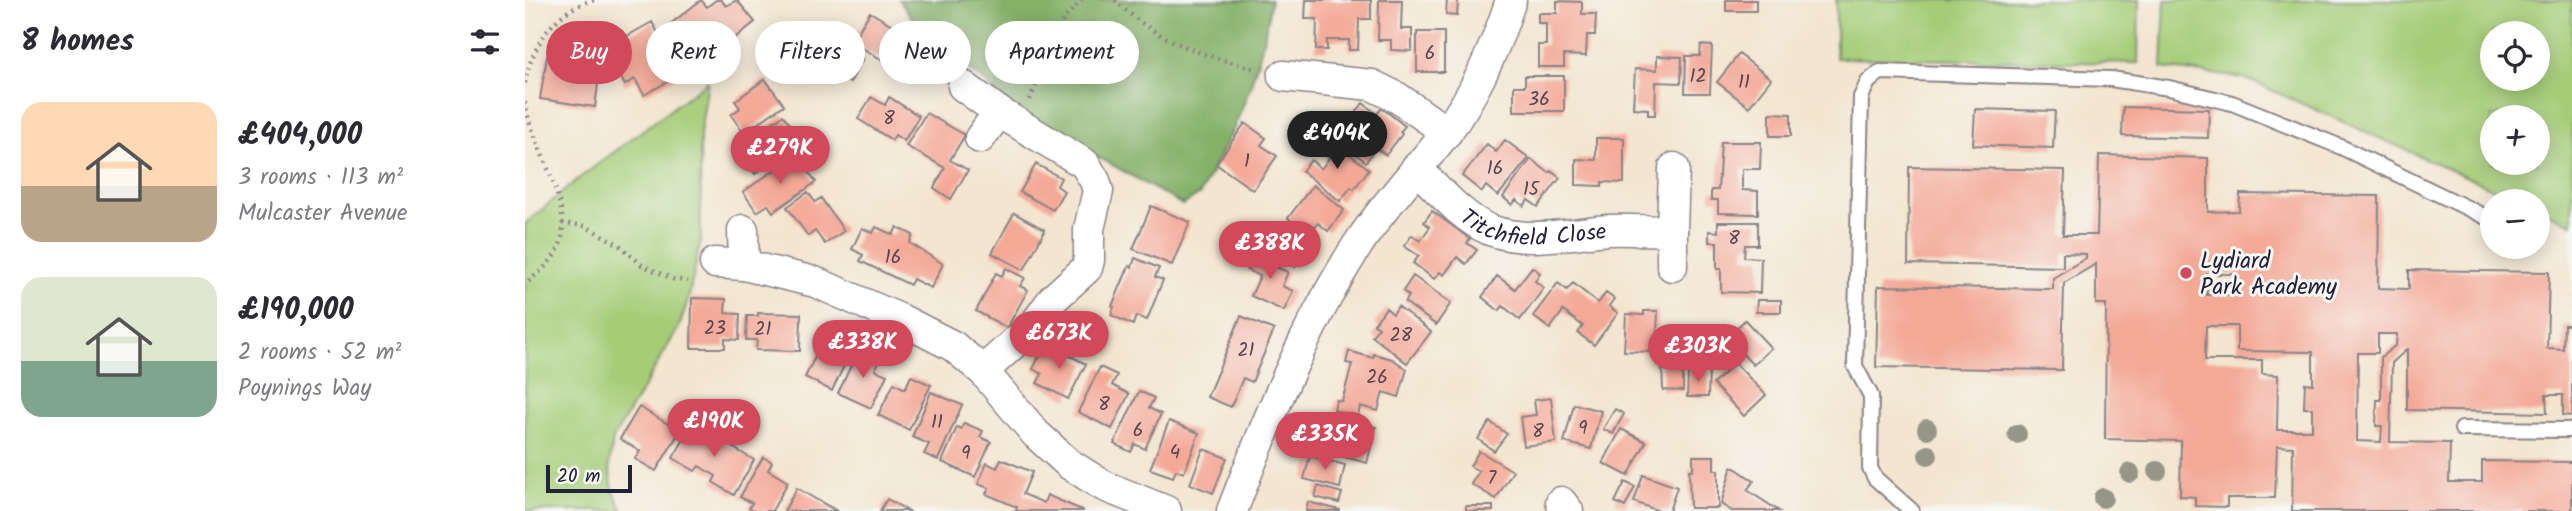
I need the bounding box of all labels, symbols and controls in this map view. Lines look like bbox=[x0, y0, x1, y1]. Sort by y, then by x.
text: 8 homes bbox=[21, 18, 134, 66]
chip: Buy bbox=[546, 21, 632, 84]
chip: Rent bbox=[646, 21, 741, 84]
chip: Filters bbox=[755, 21, 865, 84]
chip: New bbox=[879, 21, 971, 84]
chip: Apartment bbox=[985, 21, 1139, 84]
map controls bbox=[2480, 21, 2550, 259]
button: locate bbox=[2480, 21, 2550, 91]
icon: filters bbox=[466, 23, 504, 61]
house number: 6 bbox=[1425, 39, 1435, 69]
house number: 12 bbox=[1689, 62, 1707, 92]
house number: 11 bbox=[1738, 68, 1750, 98]
house number: 36 bbox=[1528, 85, 1550, 115]
house number: 8 bbox=[883, 104, 895, 134]
button: + bbox=[2480, 105, 2550, 175]
pin: £404K bbox=[1288, 111, 1386, 171]
text: £404,000 bbox=[238, 112, 362, 160]
text: £404K bbox=[1303, 116, 1371, 152]
pin: £279K bbox=[731, 127, 829, 186]
icon: home bbox=[77, 130, 161, 214]
text: £279K bbox=[747, 131, 813, 167]
house number: 1 bbox=[1244, 147, 1250, 177]
house number: 16 bbox=[1487, 154, 1503, 184]
text: 3 rooms · 113 m² bbox=[238, 160, 403, 196]
house number: 15 bbox=[1523, 175, 1541, 205]
button: − bbox=[2480, 189, 2550, 259]
text: Mulcaster Avenue bbox=[238, 196, 407, 232]
street label: Titchfield Close bbox=[1452, 201, 1608, 257]
pin: £388K bbox=[1221, 222, 1319, 281]
house number: 8 bbox=[1728, 224, 1740, 254]
text: £388K bbox=[1235, 226, 1305, 262]
house number: 16 bbox=[885, 243, 901, 273]
place label: Lydiard Park Academy bbox=[2200, 244, 2337, 306]
marker: Lydiard Park Academy bbox=[2178, 265, 2194, 281]
text: £190,000 bbox=[238, 287, 354, 335]
icon: home bbox=[77, 305, 161, 389]
pin: £673K bbox=[1010, 312, 1108, 371]
house number: 23 bbox=[704, 314, 726, 344]
house number: 21 bbox=[754, 315, 772, 345]
text: £673K bbox=[1026, 316, 1092, 352]
pin: £338K bbox=[814, 320, 912, 380]
house number: 28 bbox=[1390, 321, 1413, 351]
pin: £303K bbox=[1649, 324, 1747, 384]
text: £338K bbox=[828, 325, 898, 361]
text: £303K bbox=[1664, 329, 1732, 365]
text: 2 rooms · 52 m² bbox=[238, 335, 401, 371]
house number: 21 bbox=[1237, 336, 1255, 366]
house number: 26 bbox=[1366, 363, 1388, 393]
text: Poynings Way bbox=[238, 371, 371, 407]
house number: 8 bbox=[1098, 390, 1110, 420]
pin: £190K bbox=[665, 400, 763, 459]
text: £190K bbox=[683, 404, 745, 440]
house number: 11 bbox=[931, 408, 943, 438]
pin: £335K bbox=[1276, 412, 1374, 472]
house number: 9 bbox=[1578, 414, 1588, 444]
house number: 6 bbox=[1133, 416, 1143, 446]
text: £335K bbox=[1291, 417, 1359, 453]
house number: 8 bbox=[1532, 417, 1544, 447]
house number: 4 bbox=[1170, 438, 1180, 468]
house number: 9 bbox=[961, 439, 971, 469]
scale bar bbox=[546, 462, 632, 494]
text: 20 m bbox=[557, 462, 600, 492]
house number: 7 bbox=[1488, 464, 1498, 494]

